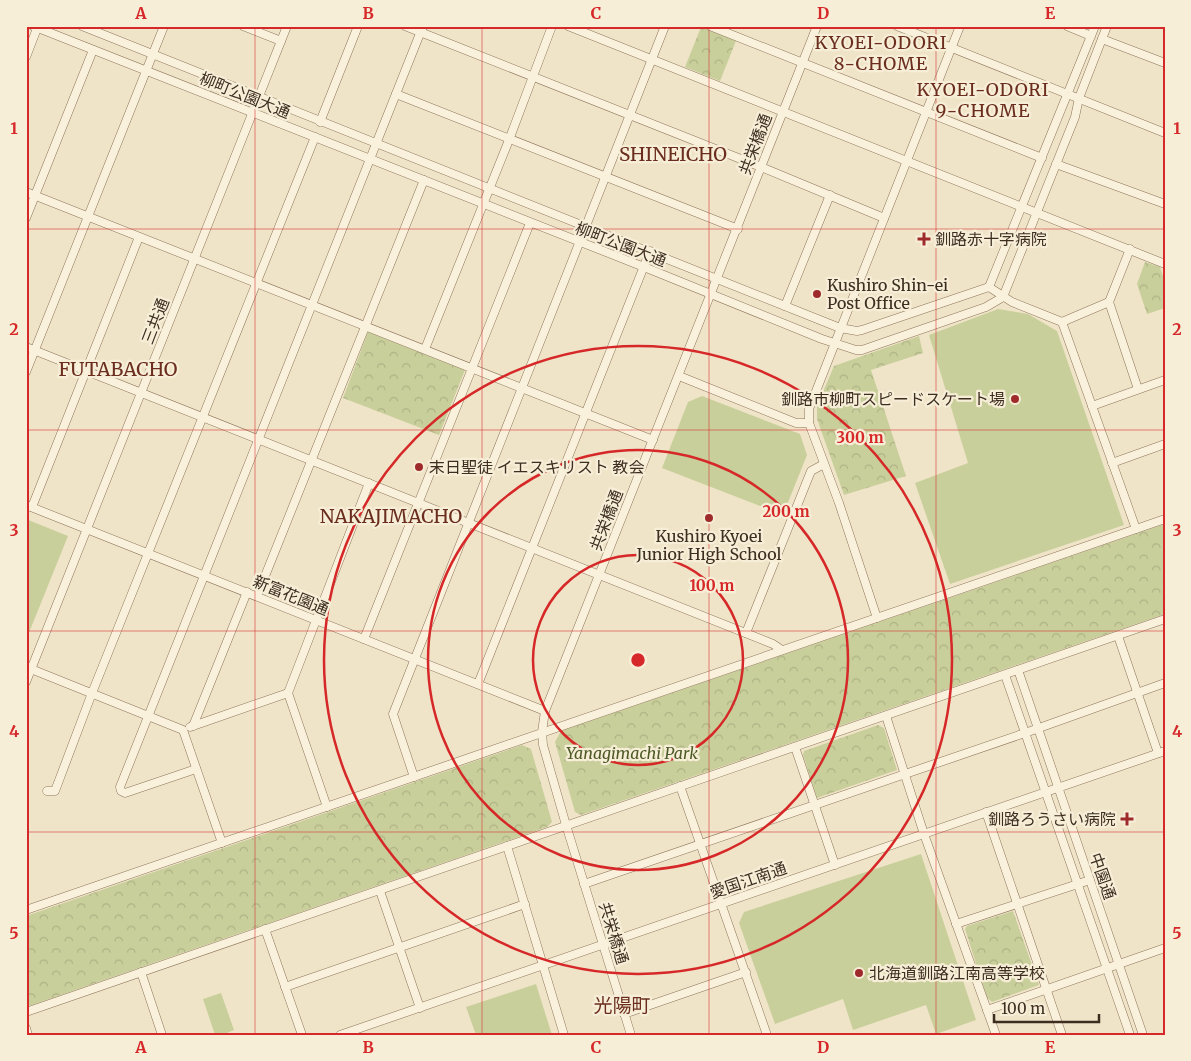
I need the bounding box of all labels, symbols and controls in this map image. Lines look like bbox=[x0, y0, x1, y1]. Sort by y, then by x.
text: A bbox=[134, 3, 147, 23]
text: B bbox=[362, 3, 374, 23]
text: C bbox=[591, 3, 601, 23]
text: D bbox=[817, 3, 829, 23]
text: E bbox=[1045, 3, 1056, 23]
district label: KYOEI-ODORI 8-CHOME bbox=[814, 31, 948, 75]
street label: 柳町公園大通 bbox=[197, 68, 293, 122]
district label: KYOEI-ODORI 9-CHOME bbox=[916, 78, 1050, 122]
street label: 共栄橋通 bbox=[734, 111, 776, 177]
text: 1 bbox=[10, 118, 18, 138]
text: 1 bbox=[1173, 118, 1181, 138]
district label: SHINEICHO bbox=[619, 142, 727, 166]
street label: 柳町公園大通 bbox=[573, 217, 669, 271]
place label: 釧路赤十字病院 bbox=[935, 229, 1047, 249]
marker: 釧路赤十字病院 bbox=[917, 232, 931, 246]
place label: Kushiro Shin-ei Post Office bbox=[827, 275, 948, 313]
marker: Kushiro Shin-ei Post Office bbox=[811, 288, 823, 300]
street label: 三共通 bbox=[137, 295, 173, 347]
text: 2 bbox=[9, 319, 19, 339]
text: 2 bbox=[1172, 319, 1182, 339]
district label: FUTABACHO bbox=[59, 357, 178, 381]
place label: 釧路市柳町スピードスケート場 bbox=[781, 389, 1005, 409]
marker: 釧路市柳町スピードスケート場 bbox=[1009, 393, 1021, 405]
text: 300 m bbox=[836, 428, 884, 447]
place label: 末日聖徒 イエスキリスト 教会 bbox=[429, 457, 644, 477]
marker: 末日聖徒 イエスキリスト 教会 bbox=[413, 461, 425, 473]
street label: 共栄橋通 bbox=[585, 487, 627, 553]
text: 200 m bbox=[762, 502, 810, 521]
district label: NAKAJIMACHO bbox=[320, 504, 463, 528]
marker: Kushiro Kyoei Junior High School bbox=[703, 512, 715, 524]
text: 3 bbox=[9, 520, 19, 540]
text: 3 bbox=[1172, 520, 1182, 540]
place label: Kushiro Kyoei Junior High School bbox=[636, 526, 782, 564]
street label: 新富花園通 bbox=[250, 571, 332, 619]
text: 100 m bbox=[690, 576, 734, 595]
centre of rings bbox=[629, 651, 647, 669]
text: 4 bbox=[9, 721, 19, 741]
text: 4 bbox=[1172, 721, 1182, 741]
park label: Yanagimachi Park bbox=[566, 743, 698, 763]
place label: 釧路ろうさい病院 bbox=[988, 809, 1116, 829]
marker: 釧路ろうさい病院 bbox=[1120, 812, 1134, 826]
street label: 中園通 bbox=[1086, 850, 1120, 902]
street label: 愛国江南通 bbox=[707, 858, 789, 902]
street label: 共栄橋通 bbox=[595, 899, 633, 967]
text: 5 bbox=[9, 923, 19, 943]
text: 5 bbox=[1172, 923, 1182, 943]
place label: 北海道釧路江南高等学校 bbox=[869, 963, 1045, 983]
marker: 北海道釧路江南高等学校 bbox=[853, 967, 865, 979]
scale bar bbox=[994, 991, 1098, 1023]
district label: 光陽町 bbox=[593, 993, 651, 1017]
text: 100 m bbox=[1001, 999, 1045, 1018]
text: A bbox=[134, 1037, 147, 1057]
text: B bbox=[362, 1037, 374, 1057]
text: C bbox=[591, 1037, 601, 1057]
text: D bbox=[817, 1037, 829, 1057]
text: E bbox=[1045, 1037, 1056, 1057]

